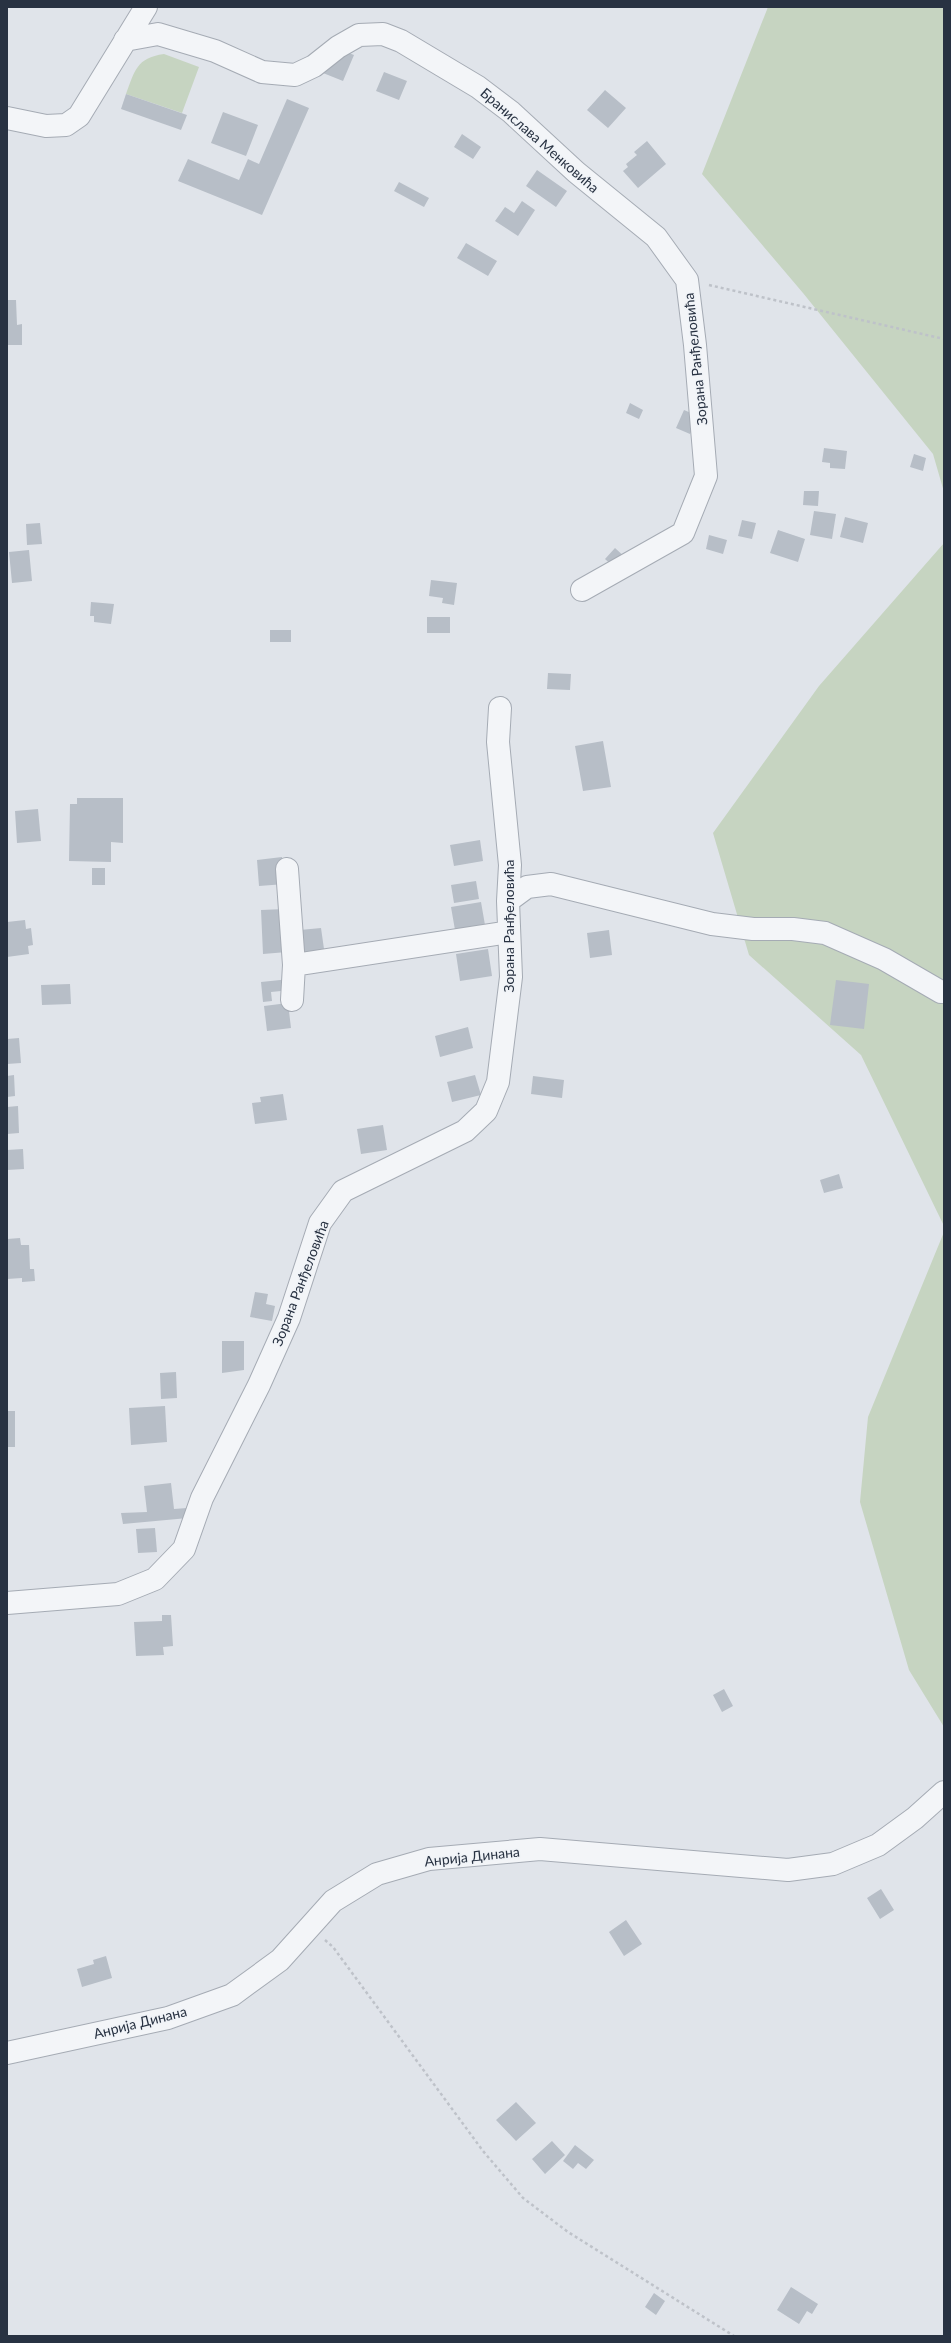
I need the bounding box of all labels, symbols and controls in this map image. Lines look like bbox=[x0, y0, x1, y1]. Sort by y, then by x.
street label: Бранислава Менковића bbox=[477, 84, 603, 196]
street label: Зорана Ранђеловића bbox=[680, 292, 710, 426]
street label: Зорана Ранђеловића bbox=[500, 859, 517, 993]
street label: Зорана Ранђеловића bbox=[268, 1218, 332, 1348]
street label: Анрија Динана bbox=[424, 1843, 521, 1869]
street label: Анрија Динана bbox=[92, 2002, 189, 2042]

